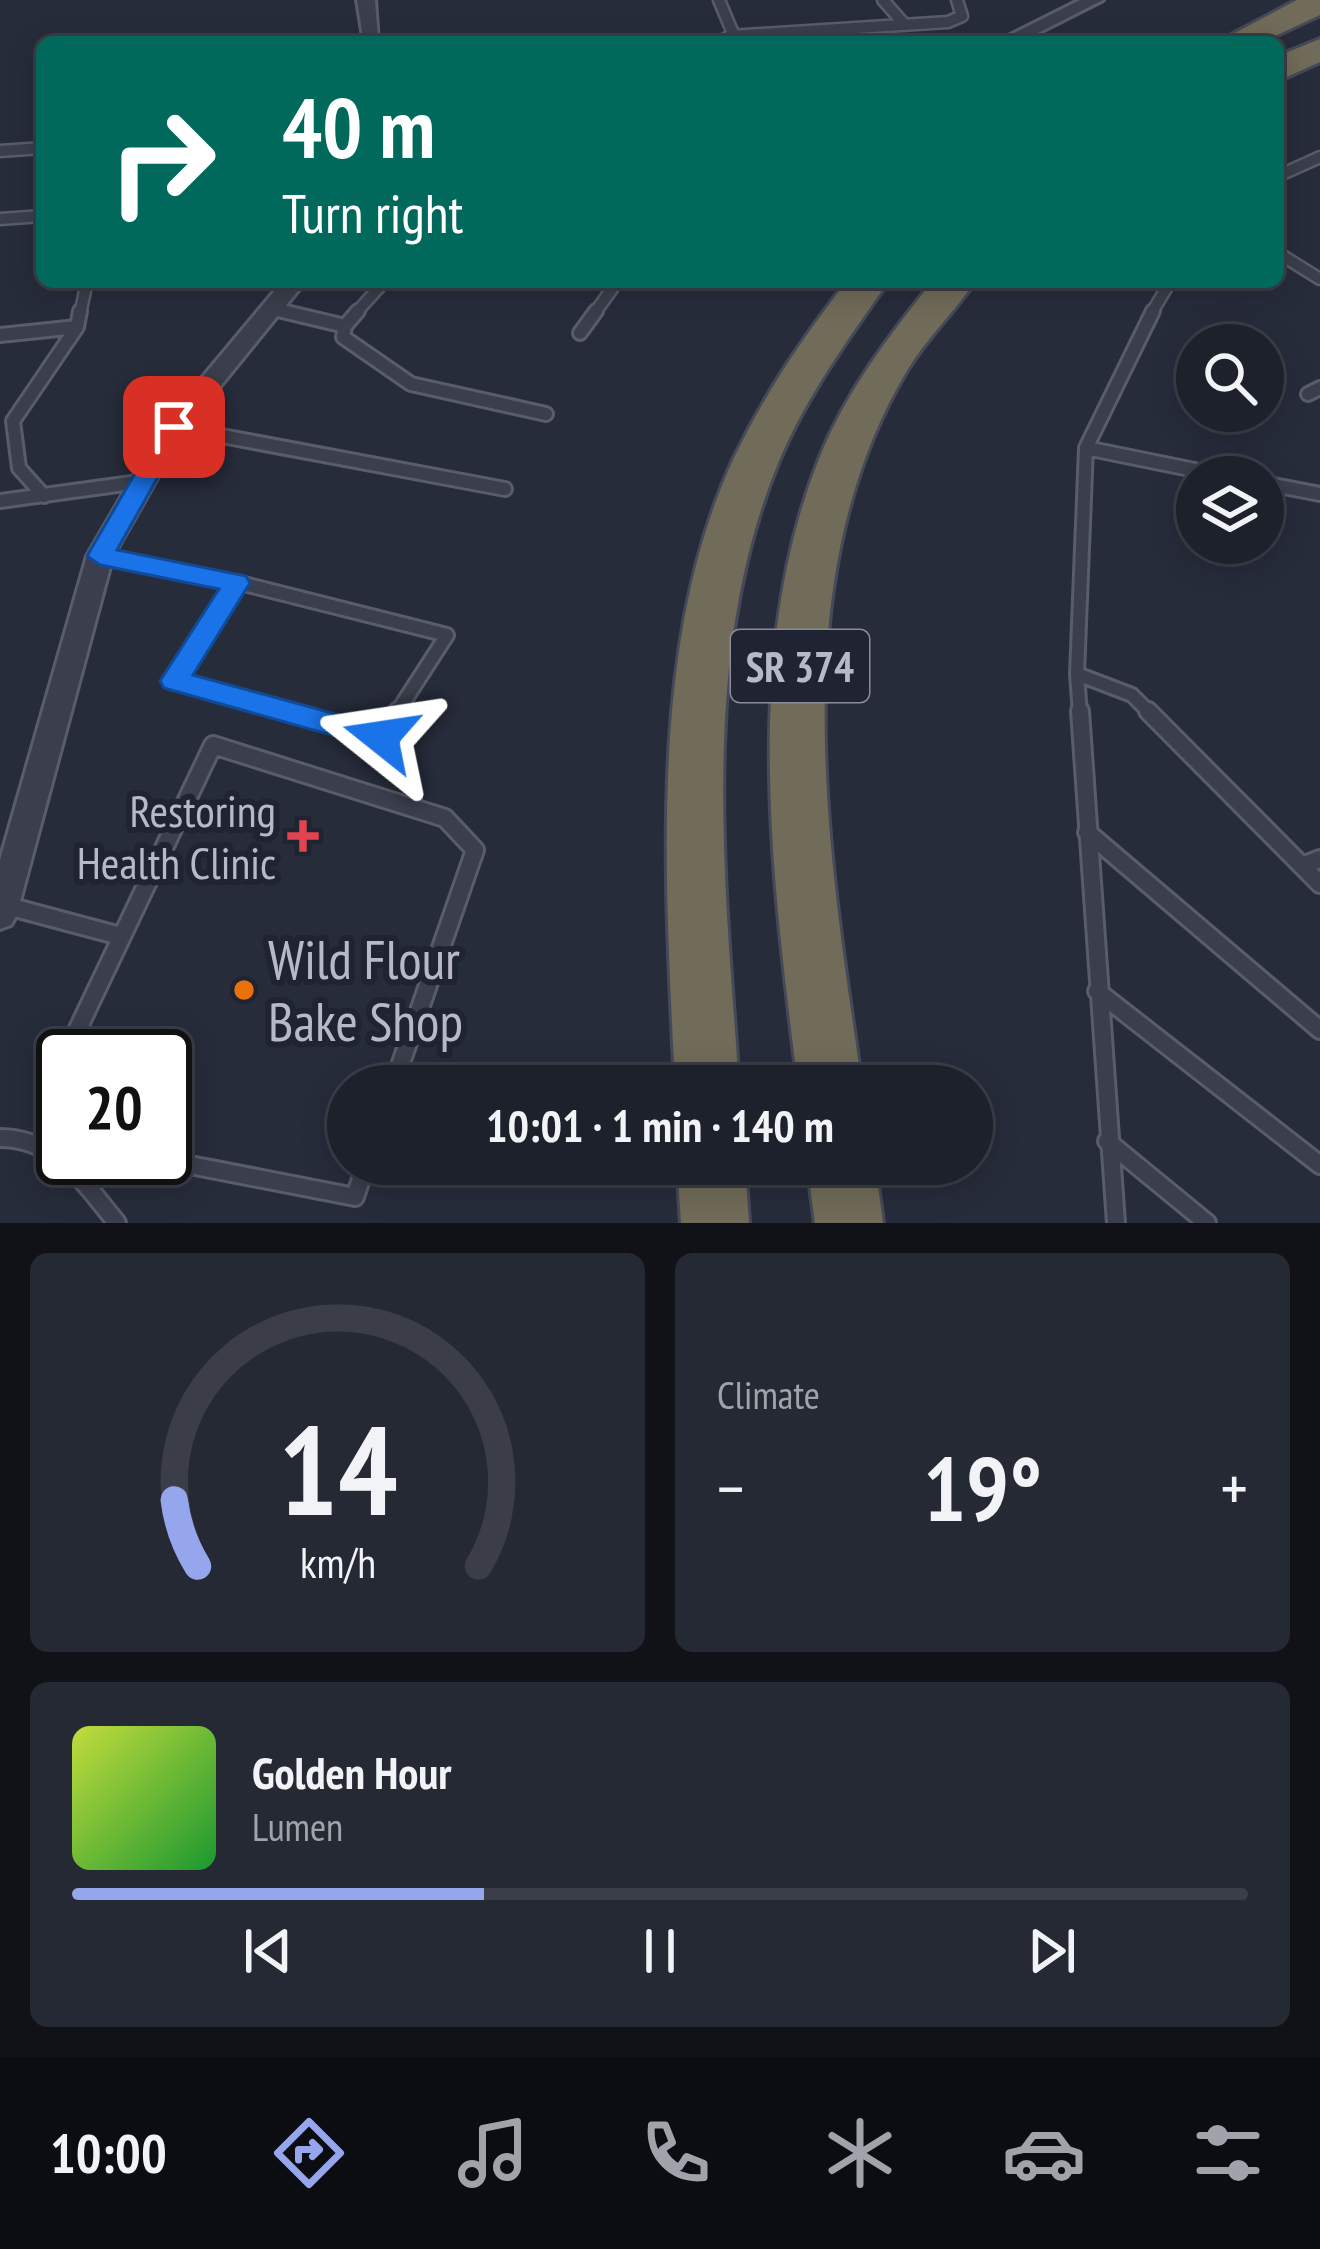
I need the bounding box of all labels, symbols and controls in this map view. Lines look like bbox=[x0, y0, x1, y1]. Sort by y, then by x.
text: 40 m bbox=[282, 72, 435, 181]
icon: right bbox=[84, 84, 240, 240]
text: Turn right bbox=[282, 178, 463, 248]
map controls bbox=[1176, 324, 1284, 564]
button: search bbox=[1176, 324, 1284, 432]
pin bbox=[123, 376, 225, 478]
icon: arrive bbox=[141, 394, 207, 460]
button: layers bbox=[1176, 456, 1284, 564]
road number: SR 374 bbox=[731, 630, 869, 702]
position arrow bbox=[318, 674, 444, 800]
place label: Restoring Health Clinic bbox=[77, 781, 276, 891]
marker: Restoring Health Clinic bbox=[287, 820, 319, 852]
place label: Wild Flour Bake Shop bbox=[268, 924, 463, 1056]
marker: Wild Flour Bake Shop bbox=[231, 977, 257, 1003]
speed limit sign: 20 bbox=[36, 1029, 192, 1185]
text: 10:01 · 1 min · 140 m bbox=[486, 1096, 834, 1154]
text: Climate bbox=[717, 1369, 820, 1420]
text: 14 bbox=[278, 1388, 397, 1549]
text: 19° bbox=[923, 1429, 1042, 1546]
text: − bbox=[717, 1445, 744, 1530]
text: + bbox=[1221, 1445, 1248, 1530]
text: km/h bbox=[299, 1533, 376, 1589]
text: Golden Hour bbox=[252, 1743, 452, 1801]
text: Lumen bbox=[252, 1801, 343, 1852]
icon: previous bbox=[235, 1918, 301, 1984]
icon: pause bbox=[627, 1918, 693, 1984]
icon: next bbox=[1019, 1918, 1085, 1984]
icon: directions bbox=[267, 2111, 351, 2195]
icon: music bbox=[451, 2111, 535, 2195]
icon: phone bbox=[634, 2111, 718, 2195]
icon: climate bbox=[818, 2111, 902, 2195]
icon: car bbox=[1002, 2111, 1086, 2195]
icon: filters bbox=[1186, 2111, 1270, 2195]
text: 10:00 bbox=[50, 2118, 167, 2188]

